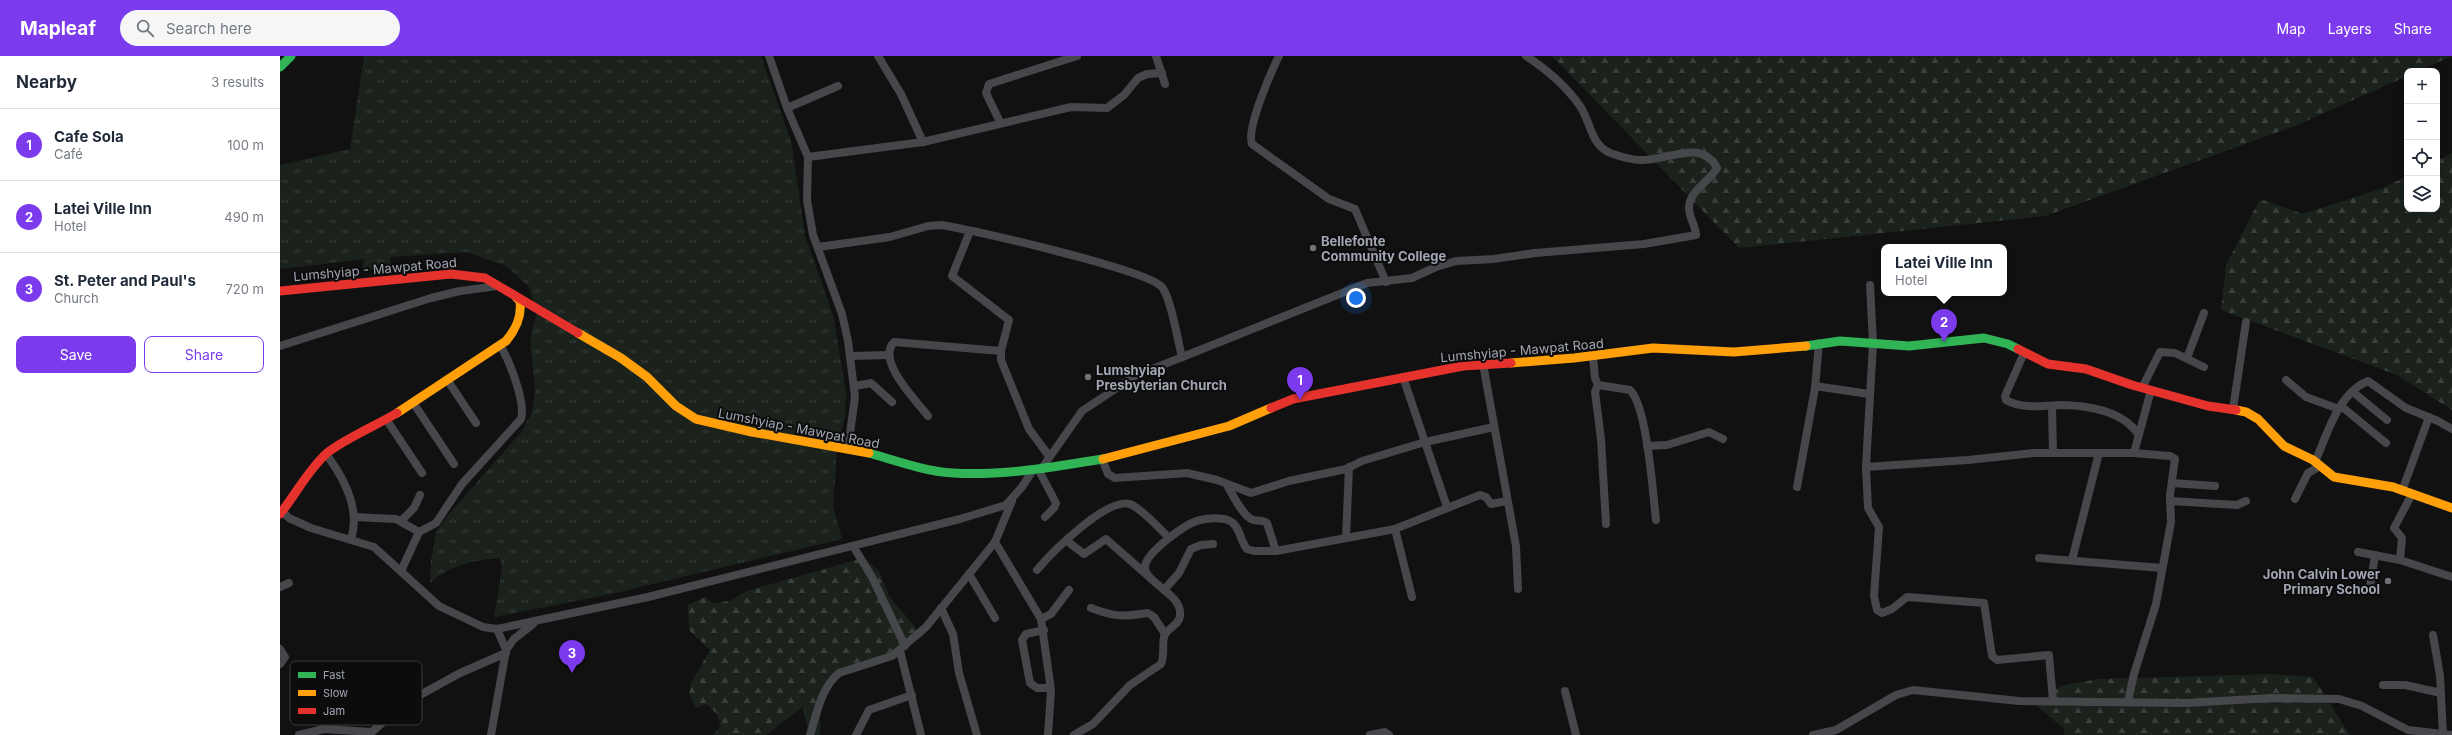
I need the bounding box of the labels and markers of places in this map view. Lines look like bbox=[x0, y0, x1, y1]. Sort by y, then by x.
place label: Bellefonte Community College bbox=[1321, 233, 1447, 264]
marker: Bellefonte Community College bbox=[1308, 243, 1318, 253]
pin: 2 bbox=[1931, 309, 1957, 342]
place label: Lumshyiap Presbyterian Church bbox=[1096, 362, 1227, 393]
pin: 1 bbox=[1287, 367, 1313, 400]
marker: Lumshyiap Presbyterian Church bbox=[1083, 372, 1093, 382]
place label: John Calvin Lower Primary School bbox=[2263, 566, 2381, 597]
marker: John Calvin Lower Primary School bbox=[2383, 576, 2393, 586]
pin: 3 bbox=[559, 640, 585, 673]

